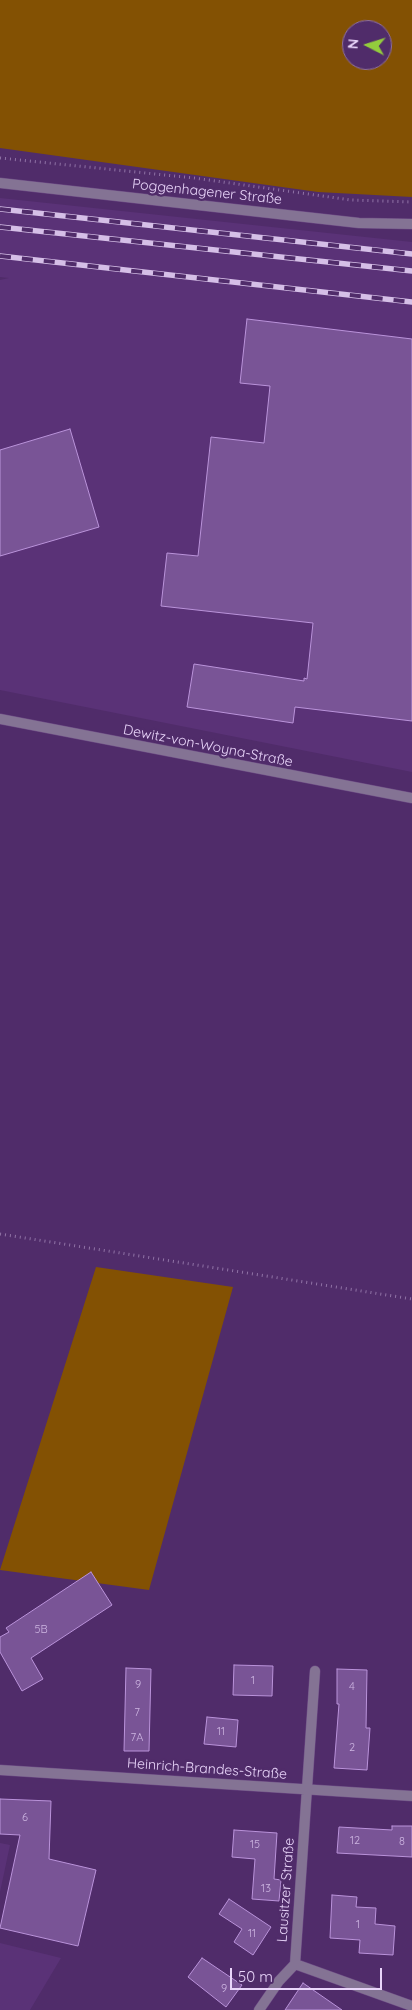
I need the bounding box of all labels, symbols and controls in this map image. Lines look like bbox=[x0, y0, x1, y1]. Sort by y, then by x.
north arrow bbox=[342, 20, 392, 70]
text: N bbox=[344, 38, 362, 50]
street label: Poggenhagener Straße bbox=[131, 176, 283, 208]
street label: Dewitz-von-Woyna-Straße bbox=[122, 721, 294, 771]
house number: 5B bbox=[34, 1623, 48, 1637]
house number: 1 bbox=[251, 1674, 255, 1688]
house number: 9 bbox=[135, 1678, 141, 1692]
house number: 4 bbox=[349, 1680, 355, 1694]
house number: 7 bbox=[134, 1706, 140, 1720]
house number: 11 bbox=[217, 1725, 225, 1739]
house number: 7A bbox=[131, 1731, 143, 1745]
house number: 2 bbox=[349, 1741, 355, 1755]
street label: Heinrich-Brandes-Straße bbox=[127, 1755, 287, 1783]
house number: 6 bbox=[22, 1811, 28, 1825]
house number: 12 bbox=[350, 1834, 360, 1848]
house number: 8 bbox=[399, 1835, 405, 1849]
street label: Lausitzer Straße bbox=[274, 1837, 298, 1943]
house number: 15 bbox=[250, 1838, 260, 1852]
house number: 13 bbox=[261, 1882, 271, 1896]
house number: 1 bbox=[356, 1918, 360, 1932]
house number: 11 bbox=[248, 1927, 256, 1941]
scale bar bbox=[232, 1958, 384, 1990]
text: 50 m bbox=[238, 1967, 273, 1986]
house number: 9 bbox=[221, 1982, 227, 1996]

